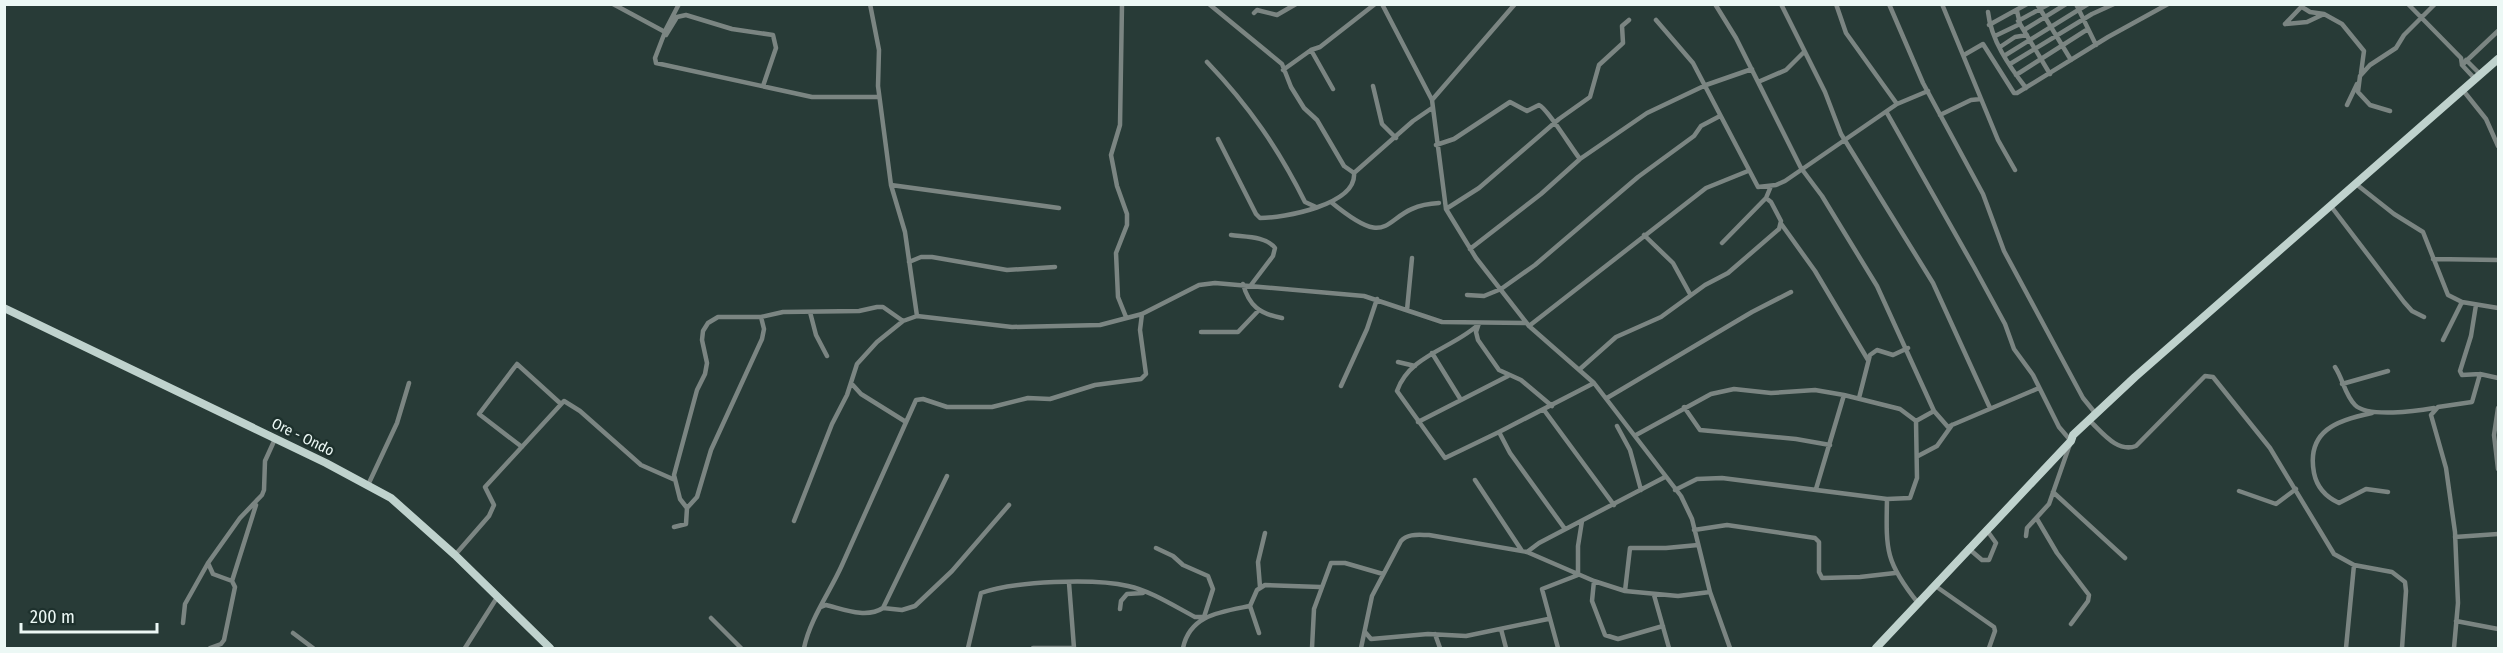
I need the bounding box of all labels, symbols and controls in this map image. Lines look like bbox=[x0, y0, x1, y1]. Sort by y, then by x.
street label: Ore - Ondo bbox=[269, 414, 337, 460]
scale bar bbox=[21, 596, 158, 634]
text: 200 m bbox=[30, 606, 75, 628]

